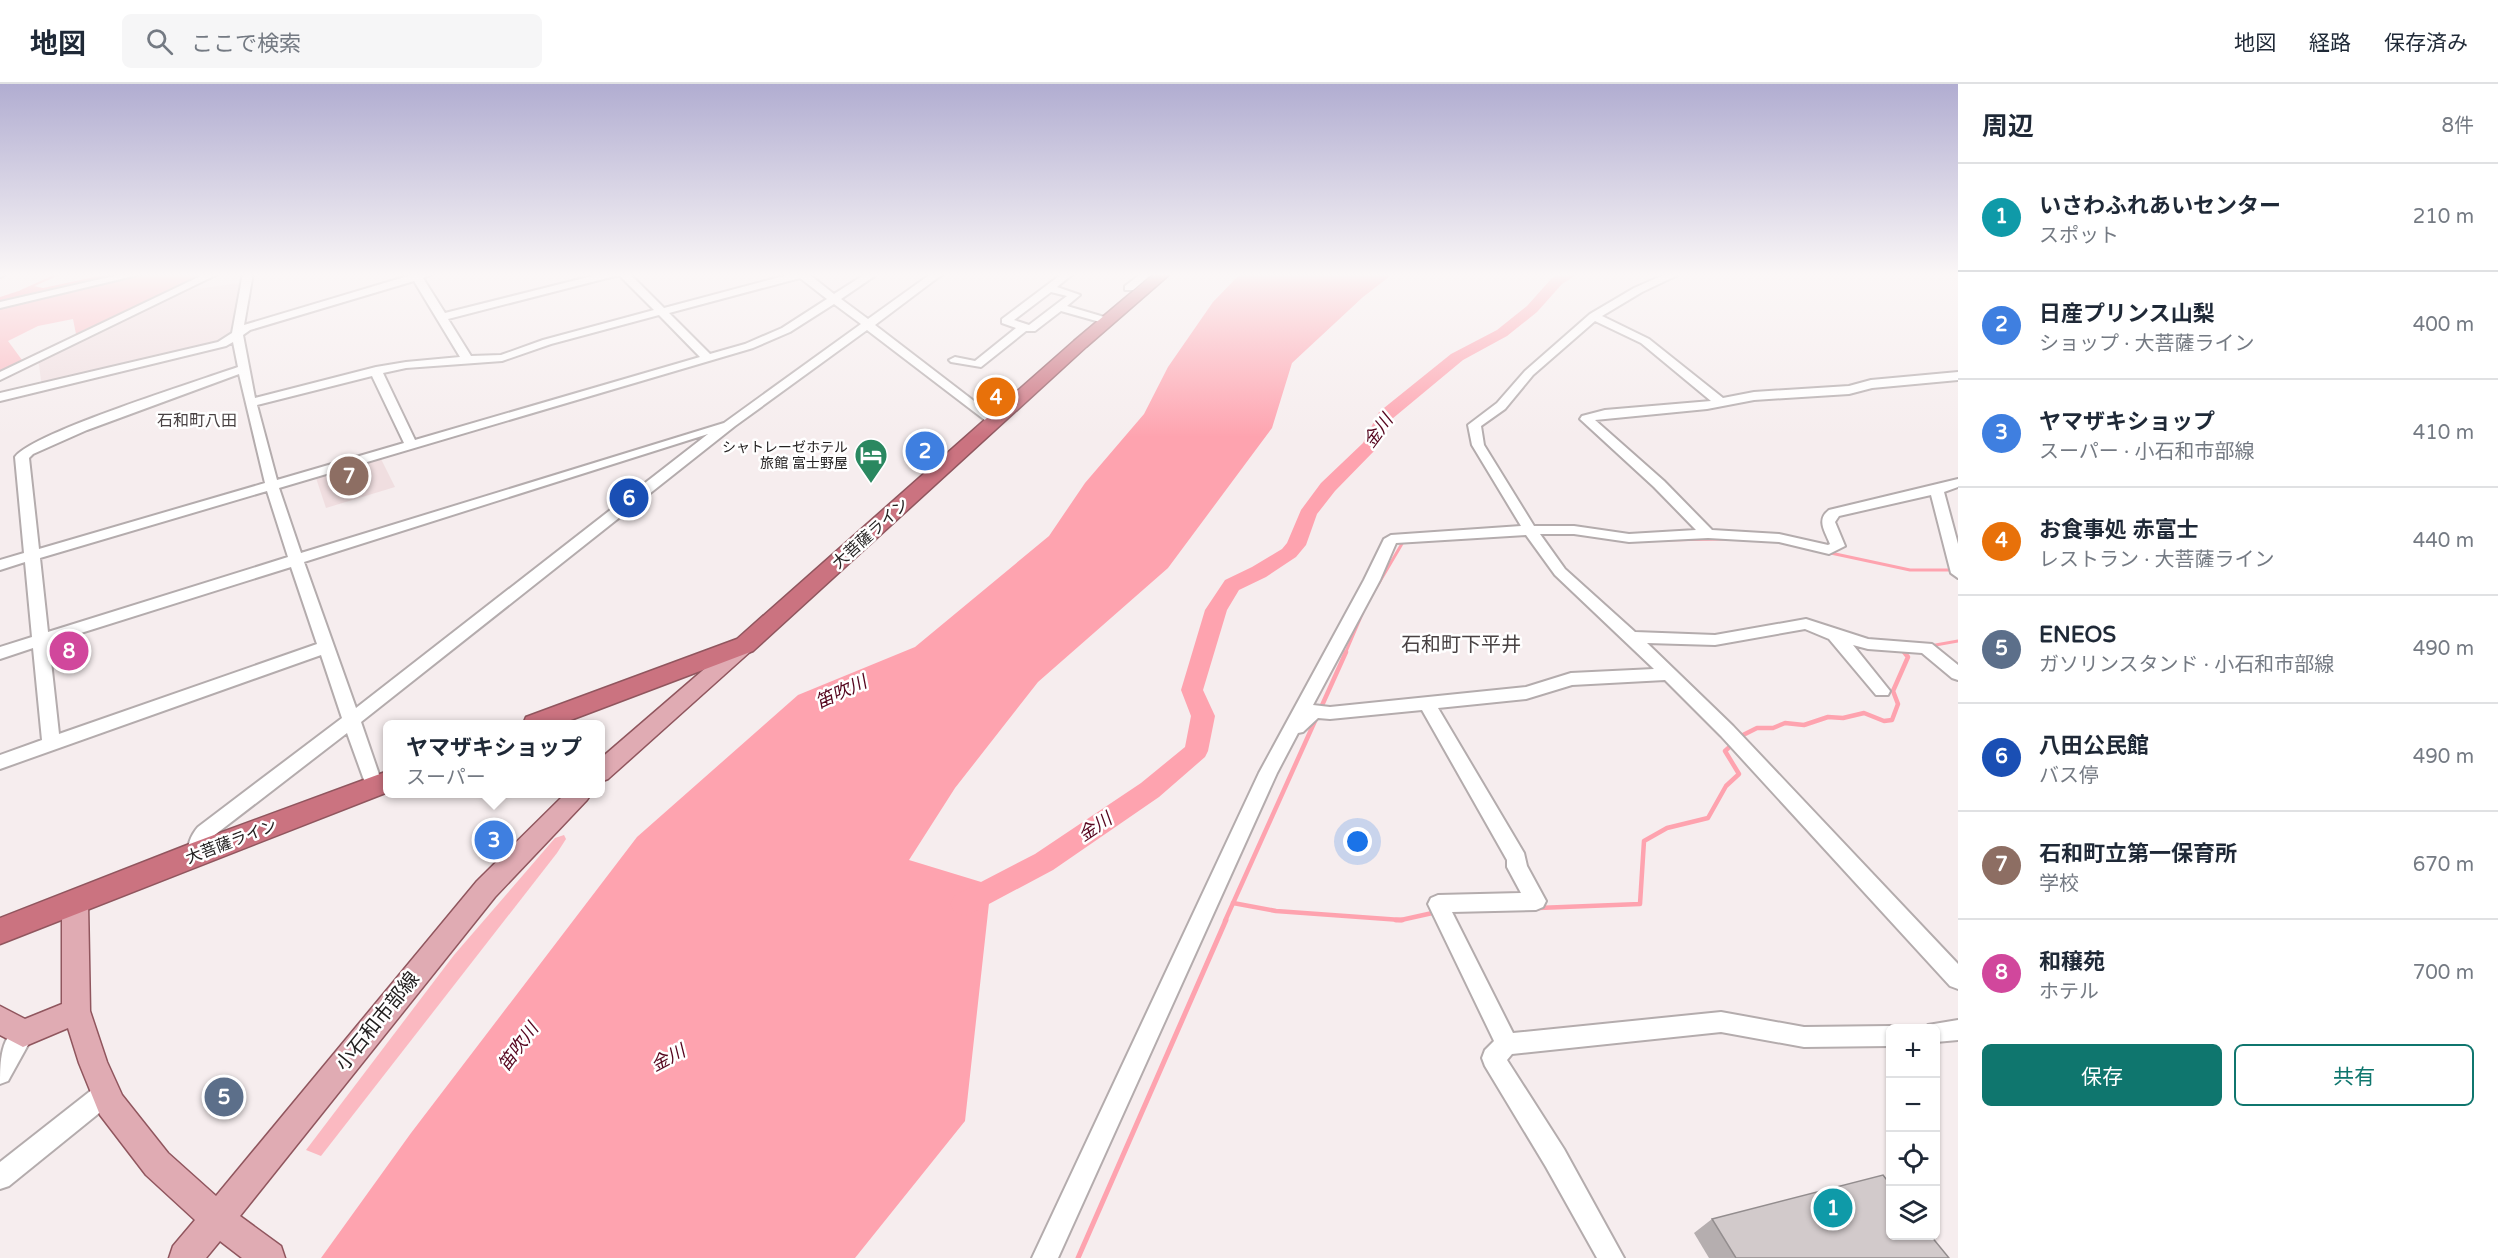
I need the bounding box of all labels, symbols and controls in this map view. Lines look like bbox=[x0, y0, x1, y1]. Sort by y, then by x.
search box bbox=[122, 14, 542, 68]
icon: search bbox=[143, 25, 176, 58]
text: 地図 bbox=[30, 27, 86, 61]
text: ここで検索 bbox=[191, 31, 301, 57]
text: 地図 bbox=[2234, 31, 2276, 56]
text: 経路 bbox=[2309, 31, 2351, 56]
text: 保存済み bbox=[2384, 31, 2468, 56]
text: 周辺 bbox=[1982, 111, 2034, 142]
text: 8件 bbox=[2441, 114, 2474, 138]
text: いさわふれあいセンター bbox=[2039, 193, 2281, 219]
text: 1 bbox=[1995, 205, 2008, 229]
text: 210 m bbox=[2413, 205, 2474, 229]
text: スポット bbox=[2039, 224, 2119, 248]
text: 日産プリンス山梨 bbox=[2039, 301, 2215, 327]
text: 2 bbox=[1995, 313, 2008, 337]
text: 400 m bbox=[2413, 313, 2474, 337]
text: ショップ · 大菩薩ライン bbox=[2039, 332, 2255, 356]
pin: 4 bbox=[976, 374, 1016, 420]
water label: 金川 bbox=[1359, 408, 1399, 452]
text: ヤマザキショップ bbox=[2039, 409, 2215, 435]
district label: 石和町八田 bbox=[157, 411, 237, 431]
text: 3 bbox=[1995, 421, 2008, 445]
text: 410 m bbox=[2413, 421, 2474, 445]
pin: 2 bbox=[906, 428, 944, 473]
hotel icon: シャトレーゼホテル 旅館 富士野屋 bbox=[853, 437, 889, 484]
place label: シャトレーゼホテル 旅館 富士野屋 bbox=[722, 439, 848, 472]
text: スーパー · 小石和市部線 bbox=[2039, 440, 2254, 464]
pin: 7 bbox=[330, 454, 368, 498]
pin: 6 bbox=[610, 476, 648, 520]
street label: 大菩薩ライン bbox=[828, 494, 913, 573]
text: お食事処 赤富士 bbox=[2039, 517, 2199, 543]
text: 4 bbox=[1995, 529, 2008, 553]
text: 440 m bbox=[2413, 529, 2474, 553]
text: レストラン · 大菩薩ライン bbox=[2039, 548, 2275, 572]
text: ENEOS bbox=[2039, 622, 2116, 648]
pin: 8 bbox=[50, 628, 88, 674]
district label: 石和町下平井 bbox=[1401, 633, 1521, 657]
text: 5 bbox=[1995, 637, 2008, 661]
text: 490 m bbox=[2413, 637, 2474, 661]
text: ガソリンスタンド · 小石和市部線 bbox=[2039, 653, 2334, 677]
water label: 笛吹川 bbox=[812, 670, 872, 713]
popup bbox=[383, 720, 605, 798]
text: 八田公民館 bbox=[2039, 733, 2149, 759]
text: ヤマザキショップ bbox=[406, 735, 582, 761]
text: 6 bbox=[1995, 745, 2008, 769]
text: 490 m bbox=[2413, 745, 2474, 769]
text: バス停 bbox=[2039, 764, 2099, 788]
text: スーパー bbox=[406, 766, 486, 790]
water label: 金川 bbox=[1074, 807, 1118, 846]
street label: 大菩薩ライン bbox=[183, 815, 280, 868]
pin: 3 bbox=[474, 818, 514, 862]
your location bbox=[1343, 827, 1372, 856]
text: 石和町立第一保育所 bbox=[2039, 841, 2237, 867]
text: 7 bbox=[1995, 853, 2008, 877]
text: 670 m bbox=[2413, 853, 2474, 877]
text: 学校 bbox=[2039, 872, 2079, 896]
text: 和穣苑 bbox=[2039, 949, 2105, 975]
text: 8 bbox=[1995, 961, 2008, 985]
text: 700 m bbox=[2413, 961, 2474, 985]
street label: 小石和市部線 bbox=[331, 967, 425, 1076]
text: ホテル bbox=[2039, 980, 2099, 1004]
water label: 笛吹川 bbox=[493, 1017, 544, 1075]
map controls bbox=[1886, 1024, 1940, 1240]
button: + bbox=[1886, 1024, 1940, 1078]
water label: 金川 bbox=[647, 1039, 691, 1076]
button: 保存 bbox=[1982, 1044, 2222, 1106]
button: 共有 bbox=[2234, 1044, 2474, 1106]
pin: 5 bbox=[204, 1074, 244, 1120]
button: − bbox=[1886, 1078, 1940, 1132]
button: locate bbox=[1886, 1132, 1940, 1186]
pin: 1 bbox=[1814, 1186, 1852, 1230]
button: layers bbox=[1886, 1186, 1940, 1240]

